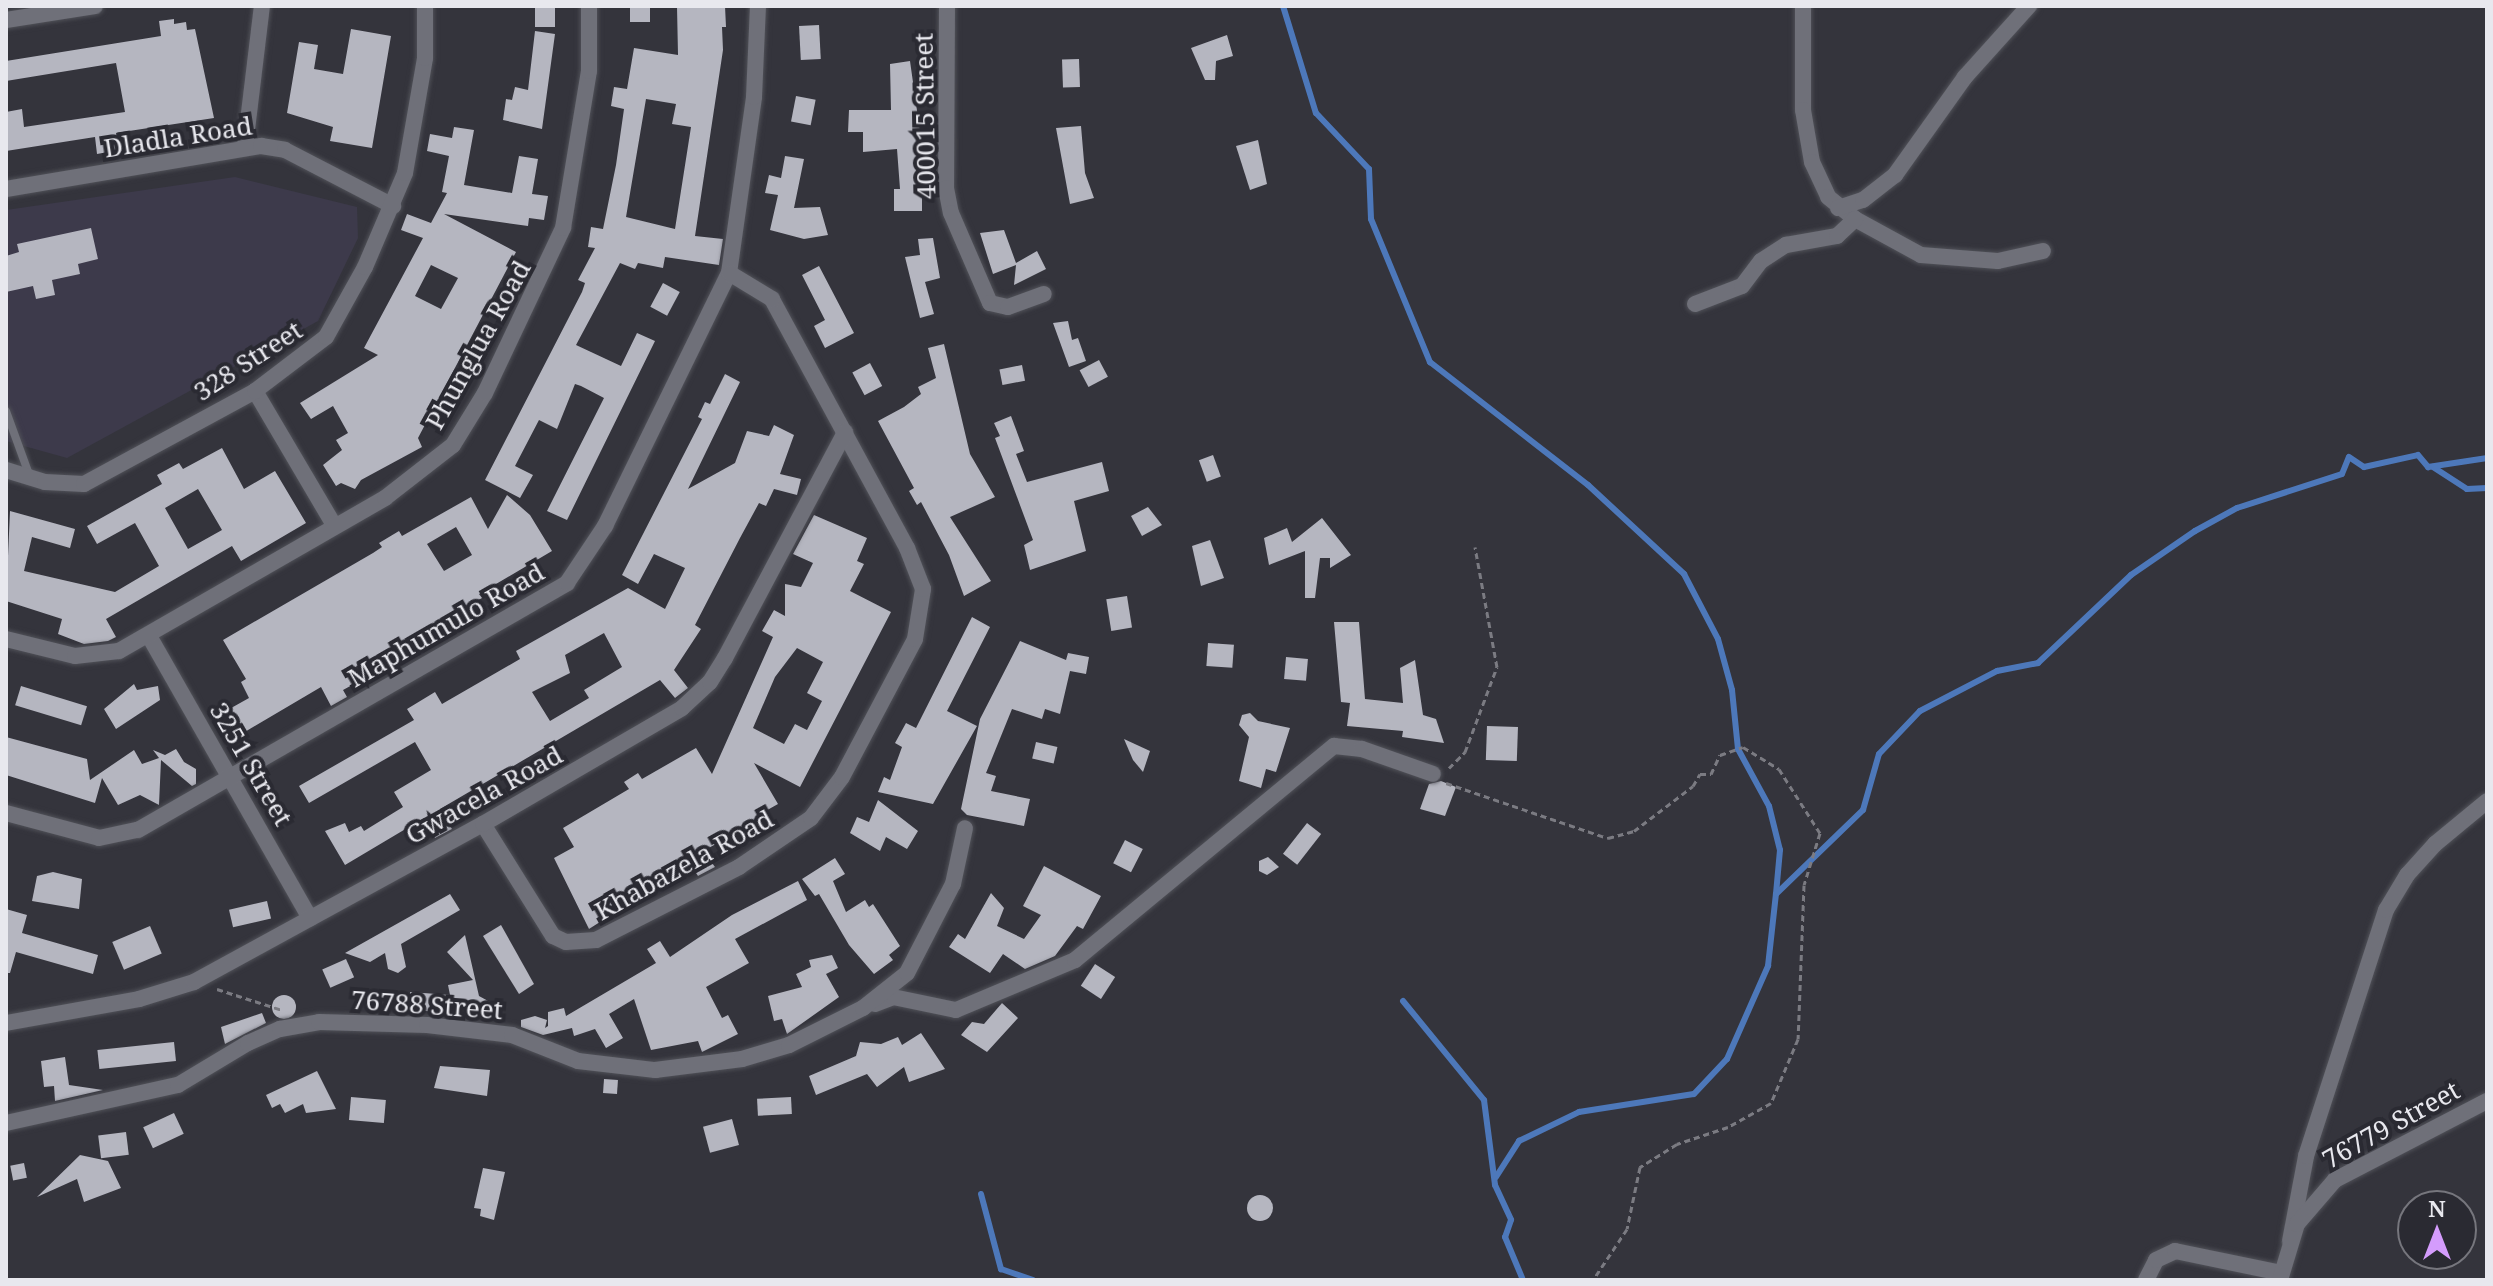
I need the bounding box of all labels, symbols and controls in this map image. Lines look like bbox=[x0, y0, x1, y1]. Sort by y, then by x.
street label: 400015 Street bbox=[908, 33, 942, 199]
street label: Dladla Road bbox=[102, 110, 254, 164]
street label: Phunglua Road bbox=[419, 255, 537, 435]
street label: 328 Street bbox=[188, 314, 308, 408]
street label: Maphumulo Road bbox=[342, 556, 550, 694]
street label: 3251 Street bbox=[203, 697, 299, 831]
street label: Gwacela Road bbox=[400, 739, 568, 851]
street label: Khabazela Road bbox=[589, 803, 779, 927]
street label: 76788 Street bbox=[350, 984, 504, 1026]
street label: 76779 Street bbox=[2317, 1075, 2465, 1175]
north arrow bbox=[2397, 1190, 2477, 1270]
text: N bbox=[2428, 1193, 2446, 1223]

